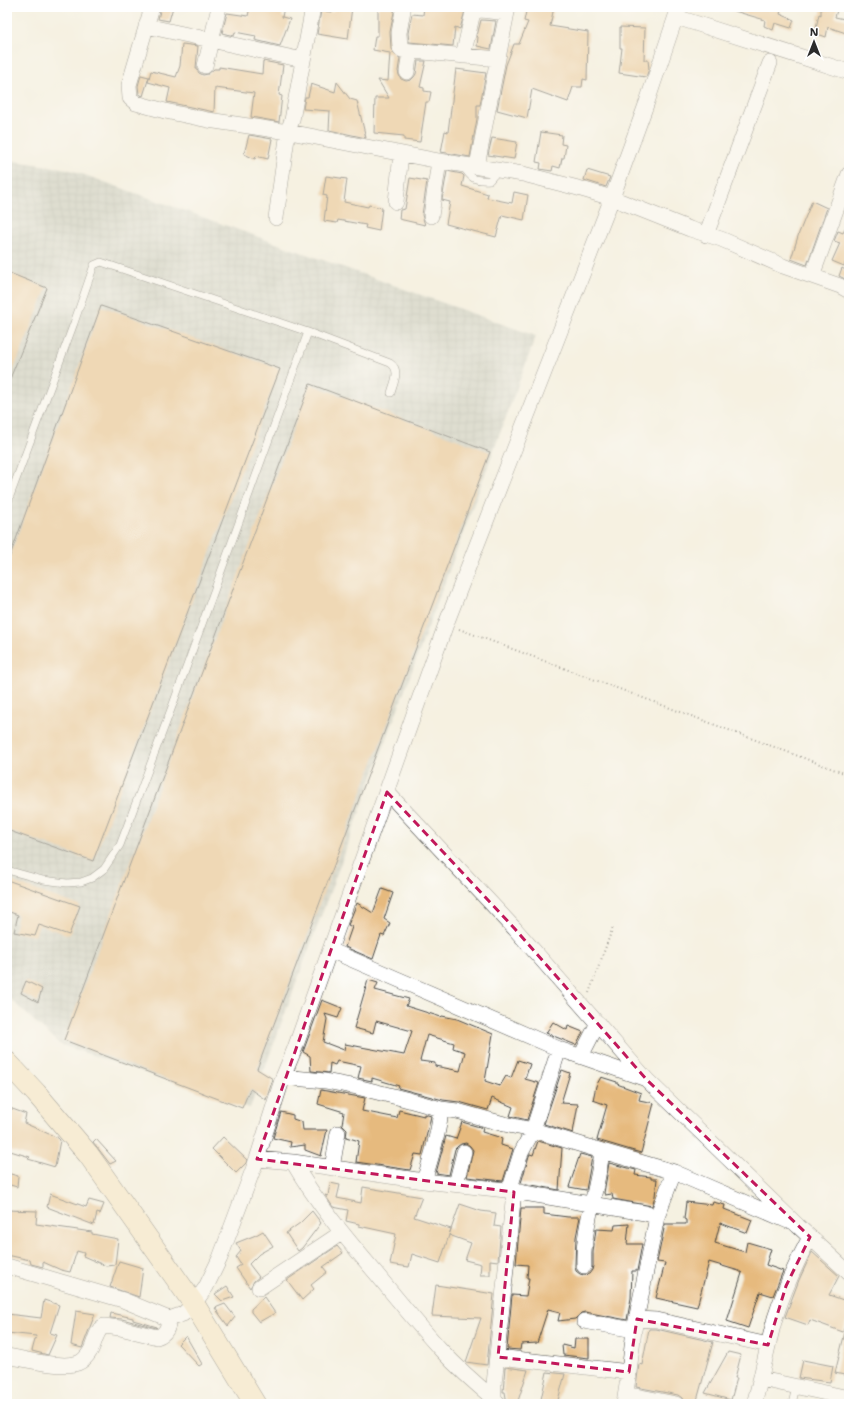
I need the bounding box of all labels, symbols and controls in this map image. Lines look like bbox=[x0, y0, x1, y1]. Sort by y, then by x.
north arrow bbox=[794, 22, 834, 62]
text: N bbox=[810, 25, 819, 40]

